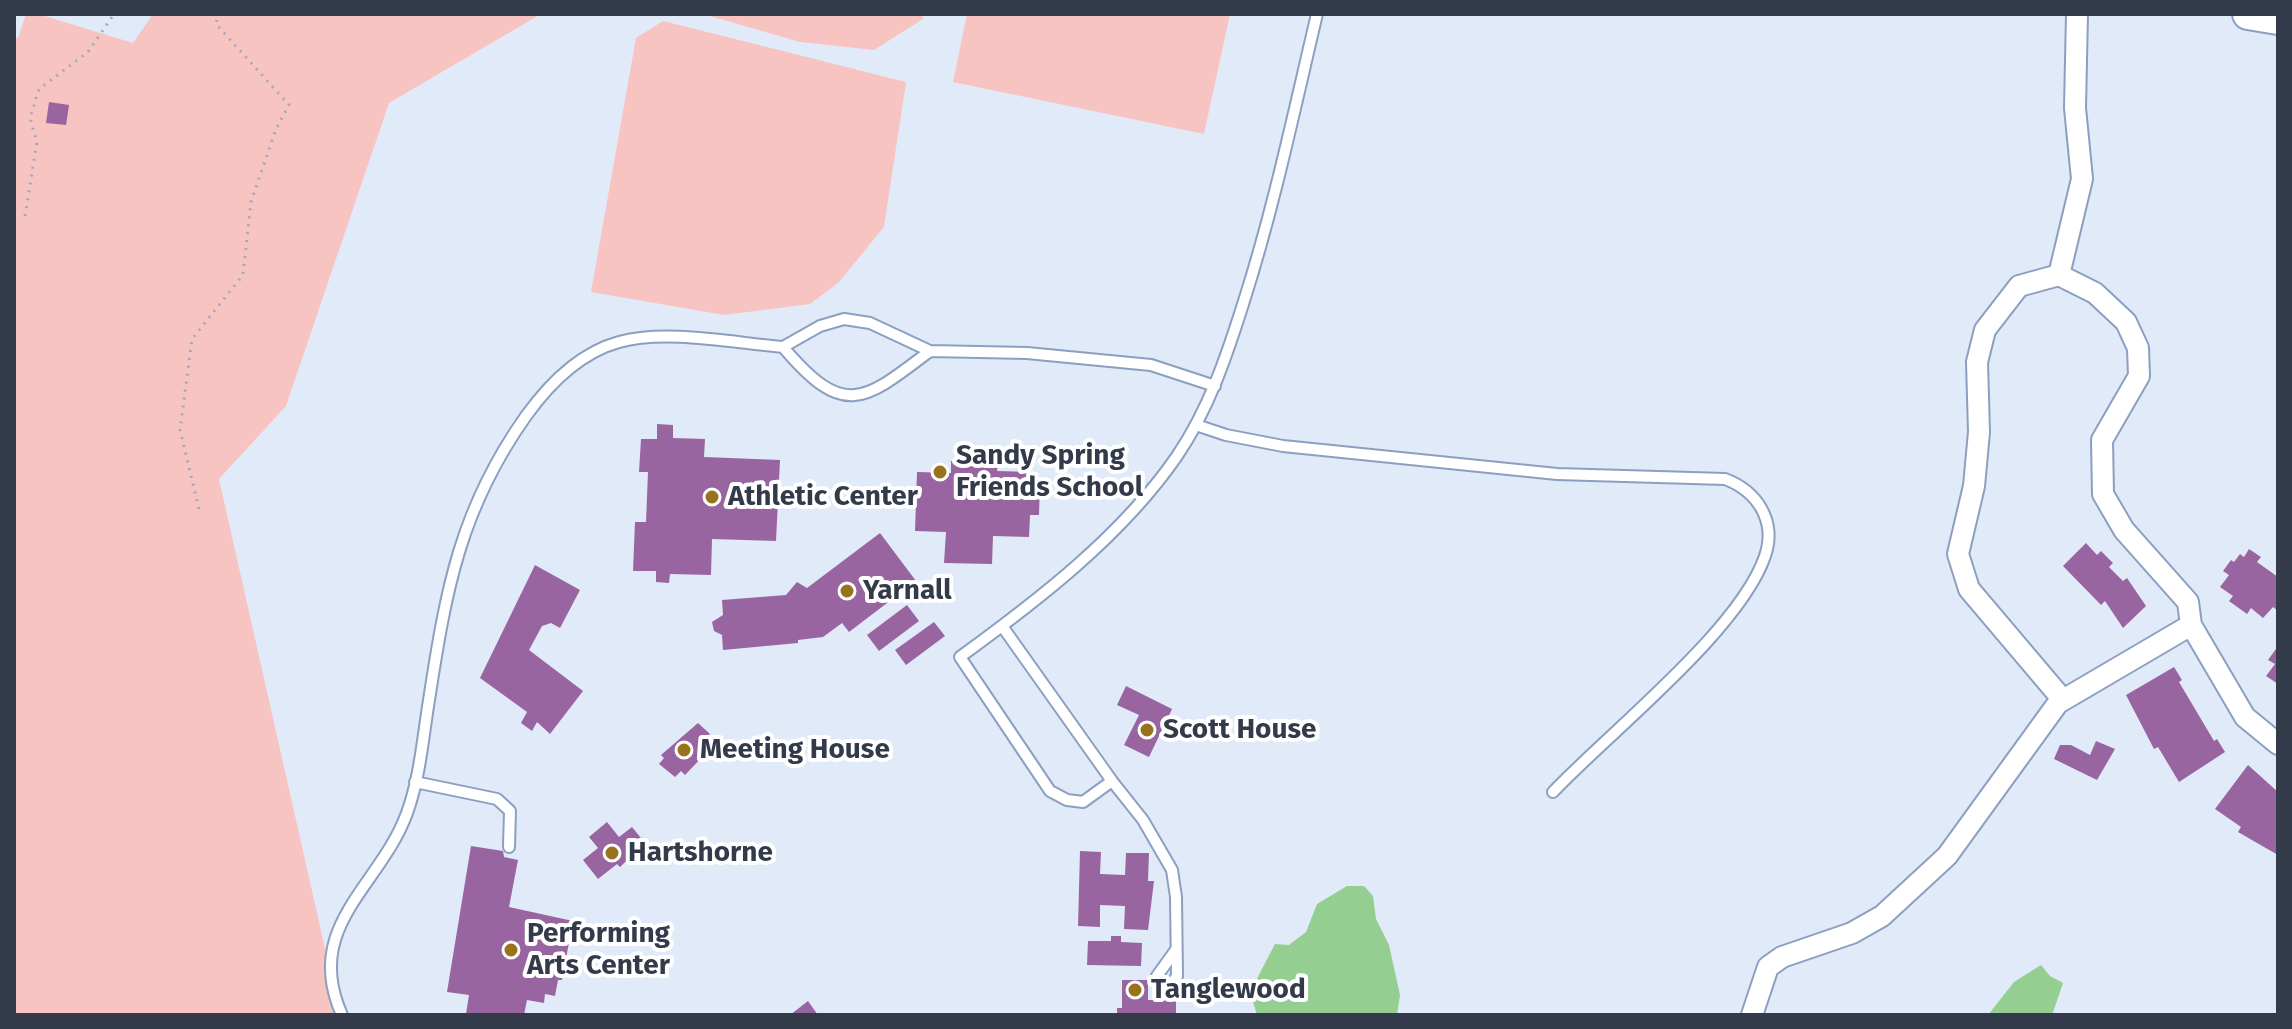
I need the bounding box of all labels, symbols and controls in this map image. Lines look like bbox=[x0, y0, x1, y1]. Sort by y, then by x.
place label: Sandy Spring Friends School bbox=[956, 439, 1143, 505]
marker: Sandy Spring Friends School bbox=[931, 463, 949, 481]
place label: Athletic Center bbox=[728, 480, 918, 514]
marker: Athletic Center bbox=[703, 488, 721, 506]
place label: Yarnall bbox=[863, 574, 952, 608]
marker: Yarnall bbox=[838, 582, 856, 600]
place label: Scott House bbox=[1163, 713, 1316, 747]
marker: Scott House bbox=[1138, 721, 1156, 739]
place label: Meeting House bbox=[700, 733, 890, 767]
marker: Meeting House bbox=[675, 741, 693, 759]
place label: Hartshorne bbox=[628, 836, 773, 870]
marker: Hartshorne bbox=[603, 844, 621, 862]
place label: Performing Arts Center bbox=[527, 917, 670, 983]
marker: Performing Arts Center bbox=[502, 941, 520, 959]
place label: Tanglewood bbox=[1151, 973, 1306, 1007]
marker: Tanglewood bbox=[1126, 981, 1144, 999]

